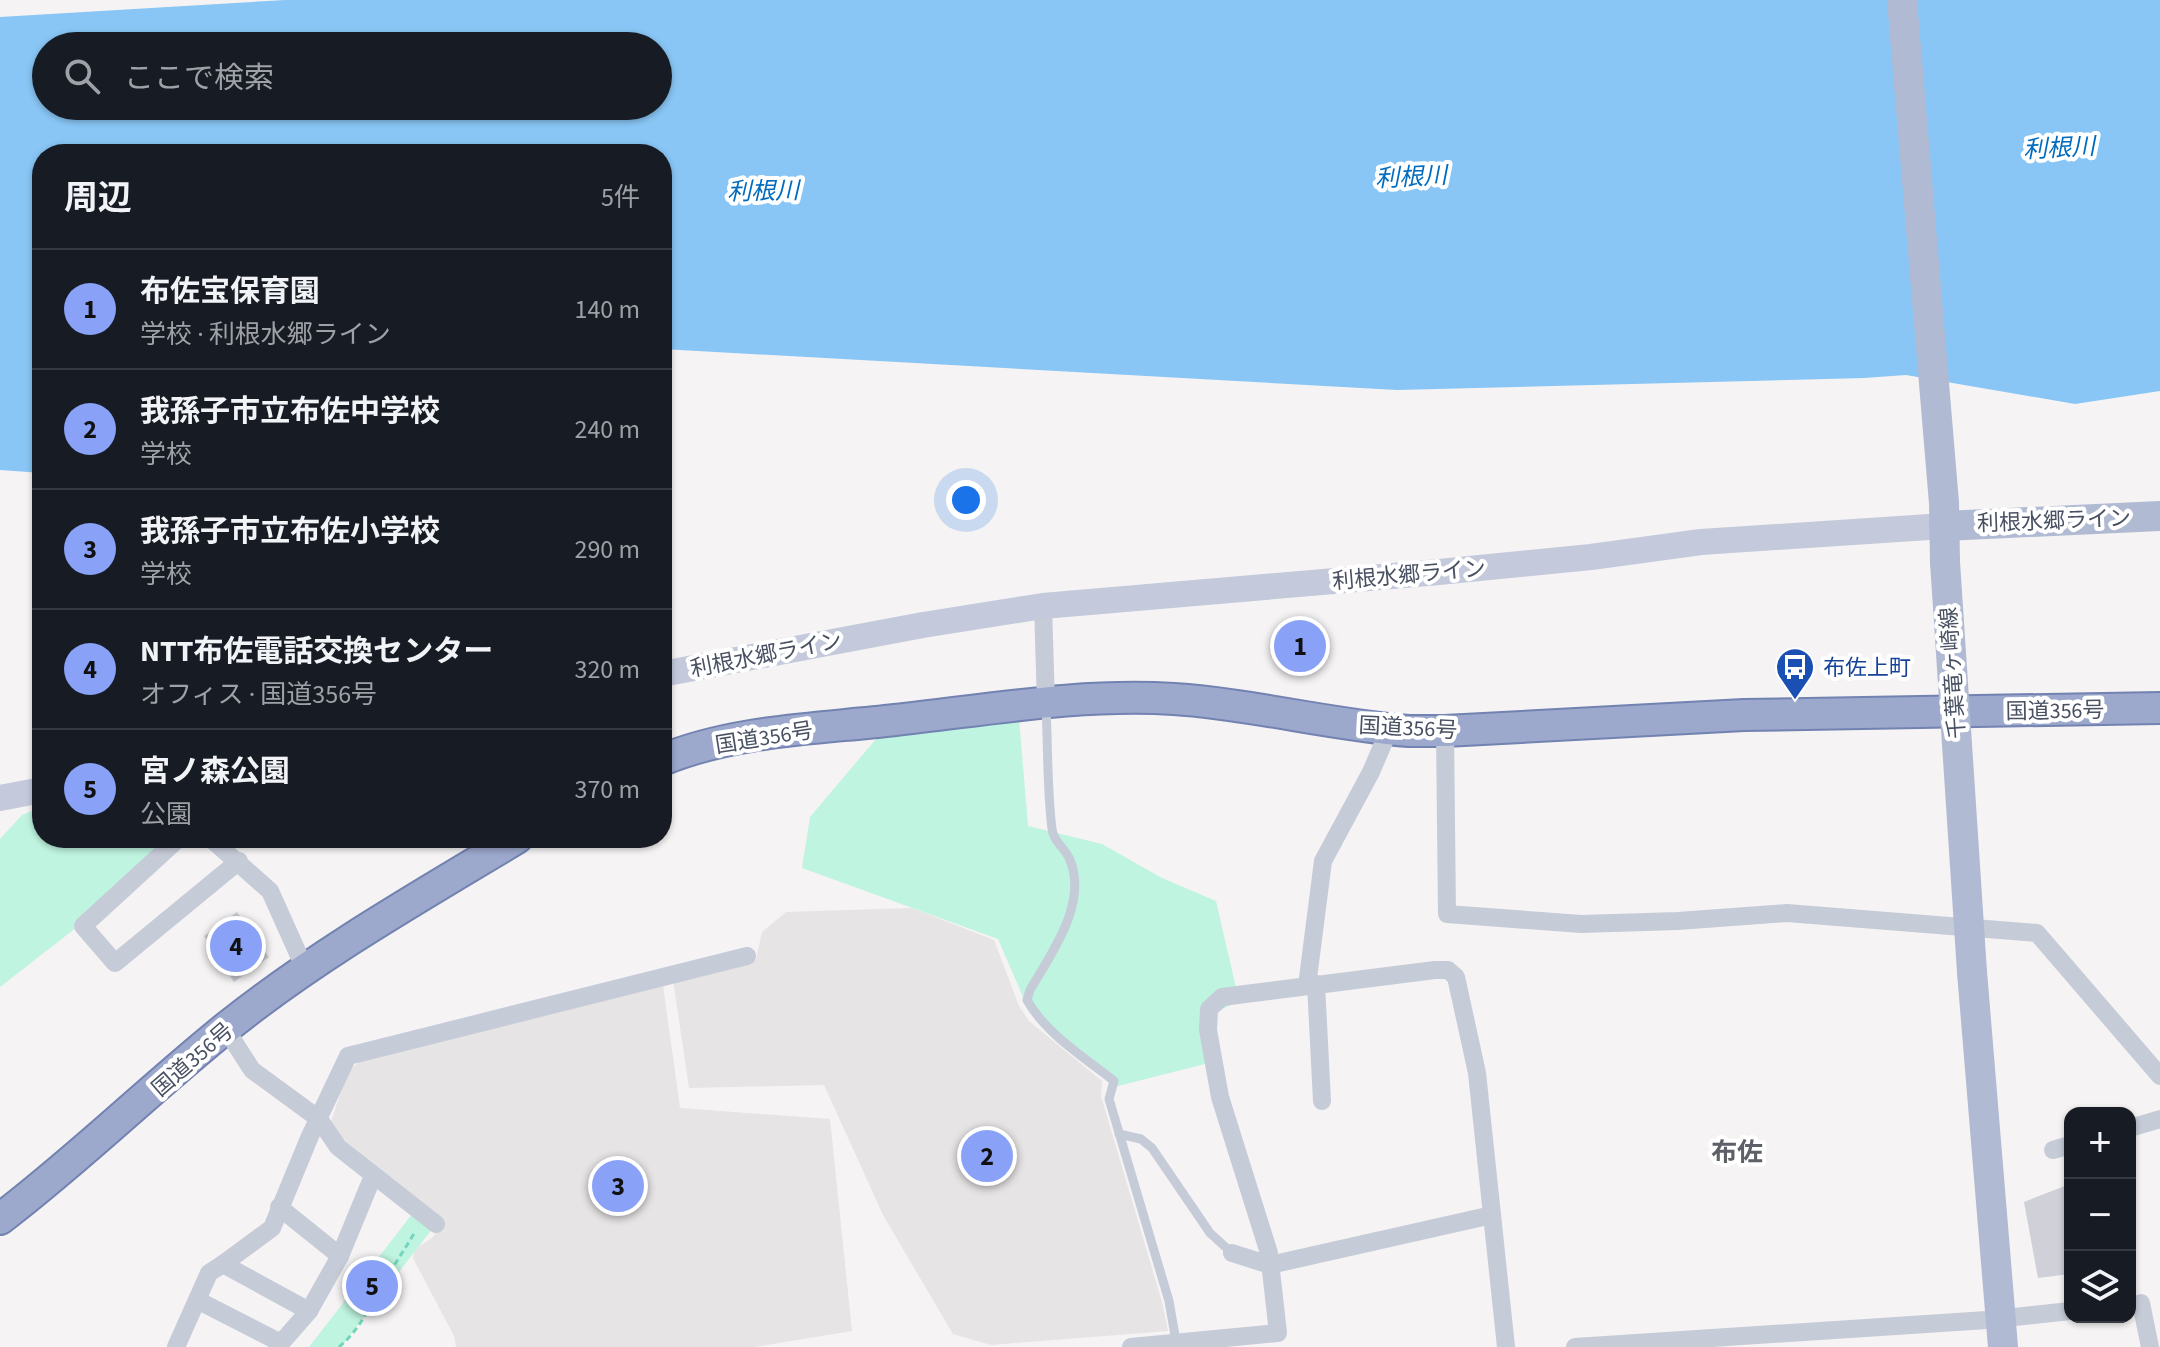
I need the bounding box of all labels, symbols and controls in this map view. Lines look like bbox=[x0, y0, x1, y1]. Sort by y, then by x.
search box bbox=[32, 32, 672, 120]
icon: search bbox=[60, 54, 104, 98]
text: ここで検索 bbox=[124, 57, 274, 100]
water label: 利根川 bbox=[2022, 129, 2099, 168]
water label: 利根川 bbox=[1374, 158, 1451, 197]
water label: 利根川 bbox=[727, 173, 802, 210]
text: 周辺 bbox=[64, 174, 132, 223]
text: 5件 bbox=[601, 179, 640, 216]
text: 布佐宝保育園 bbox=[140, 270, 320, 313]
text: 1 bbox=[83, 291, 97, 328]
text: 140 m bbox=[574, 291, 640, 328]
text: 学校 · 利根水郷ライン bbox=[140, 316, 391, 353]
text: 我孫子市立布佐中学校 bbox=[140, 390, 440, 433]
text: 2 bbox=[83, 411, 97, 448]
text: 240 m bbox=[574, 411, 640, 448]
text: 学校 bbox=[140, 436, 192, 473]
your location bbox=[946, 480, 986, 520]
street label: 利根水郷ライン bbox=[1977, 502, 2132, 540]
text: 我孫子市立布佐小学校 bbox=[140, 510, 440, 553]
text: 3 bbox=[83, 531, 97, 568]
text: 290 m bbox=[574, 531, 640, 568]
street label: 利根水郷ライン bbox=[1331, 552, 1487, 598]
text: 学校 bbox=[140, 556, 192, 593]
street label: 千葉竜ヶ崎線 bbox=[1932, 606, 1974, 740]
pin: 1 bbox=[1274, 616, 1326, 676]
street label: 利根水郷ライン bbox=[688, 625, 845, 685]
text: NTT布佐電話交換センター bbox=[140, 630, 493, 673]
bus stop icon: 布佐上町 bbox=[1774, 646, 1816, 701]
text: 4 bbox=[83, 651, 97, 688]
text: 320 m bbox=[574, 651, 640, 688]
place label: 布佐上町 bbox=[1823, 652, 1911, 684]
text: オフィス · 国道356号 bbox=[140, 676, 377, 713]
street label: 国道356号 bbox=[2005, 694, 2105, 728]
street label: 国道356号 bbox=[1358, 709, 1458, 747]
street label: 国道356号 bbox=[713, 714, 815, 762]
text: 宮ノ森公園 bbox=[140, 750, 290, 793]
text: 5 bbox=[83, 771, 97, 808]
text: 370 m bbox=[574, 771, 640, 808]
text: 公園 bbox=[140, 796, 192, 833]
pin: 4 bbox=[210, 916, 262, 976]
street label: 国道356号 bbox=[145, 1015, 240, 1104]
map controls bbox=[2064, 1107, 2136, 1323]
button: + bbox=[2064, 1107, 2136, 1179]
pin: 2 bbox=[961, 1126, 1013, 1186]
district label: 布佐 bbox=[1711, 1134, 1763, 1171]
pin: 3 bbox=[592, 1156, 644, 1216]
button: − bbox=[2064, 1179, 2136, 1251]
button: layers bbox=[2064, 1251, 2136, 1323]
pin: 5 bbox=[346, 1256, 398, 1316]

